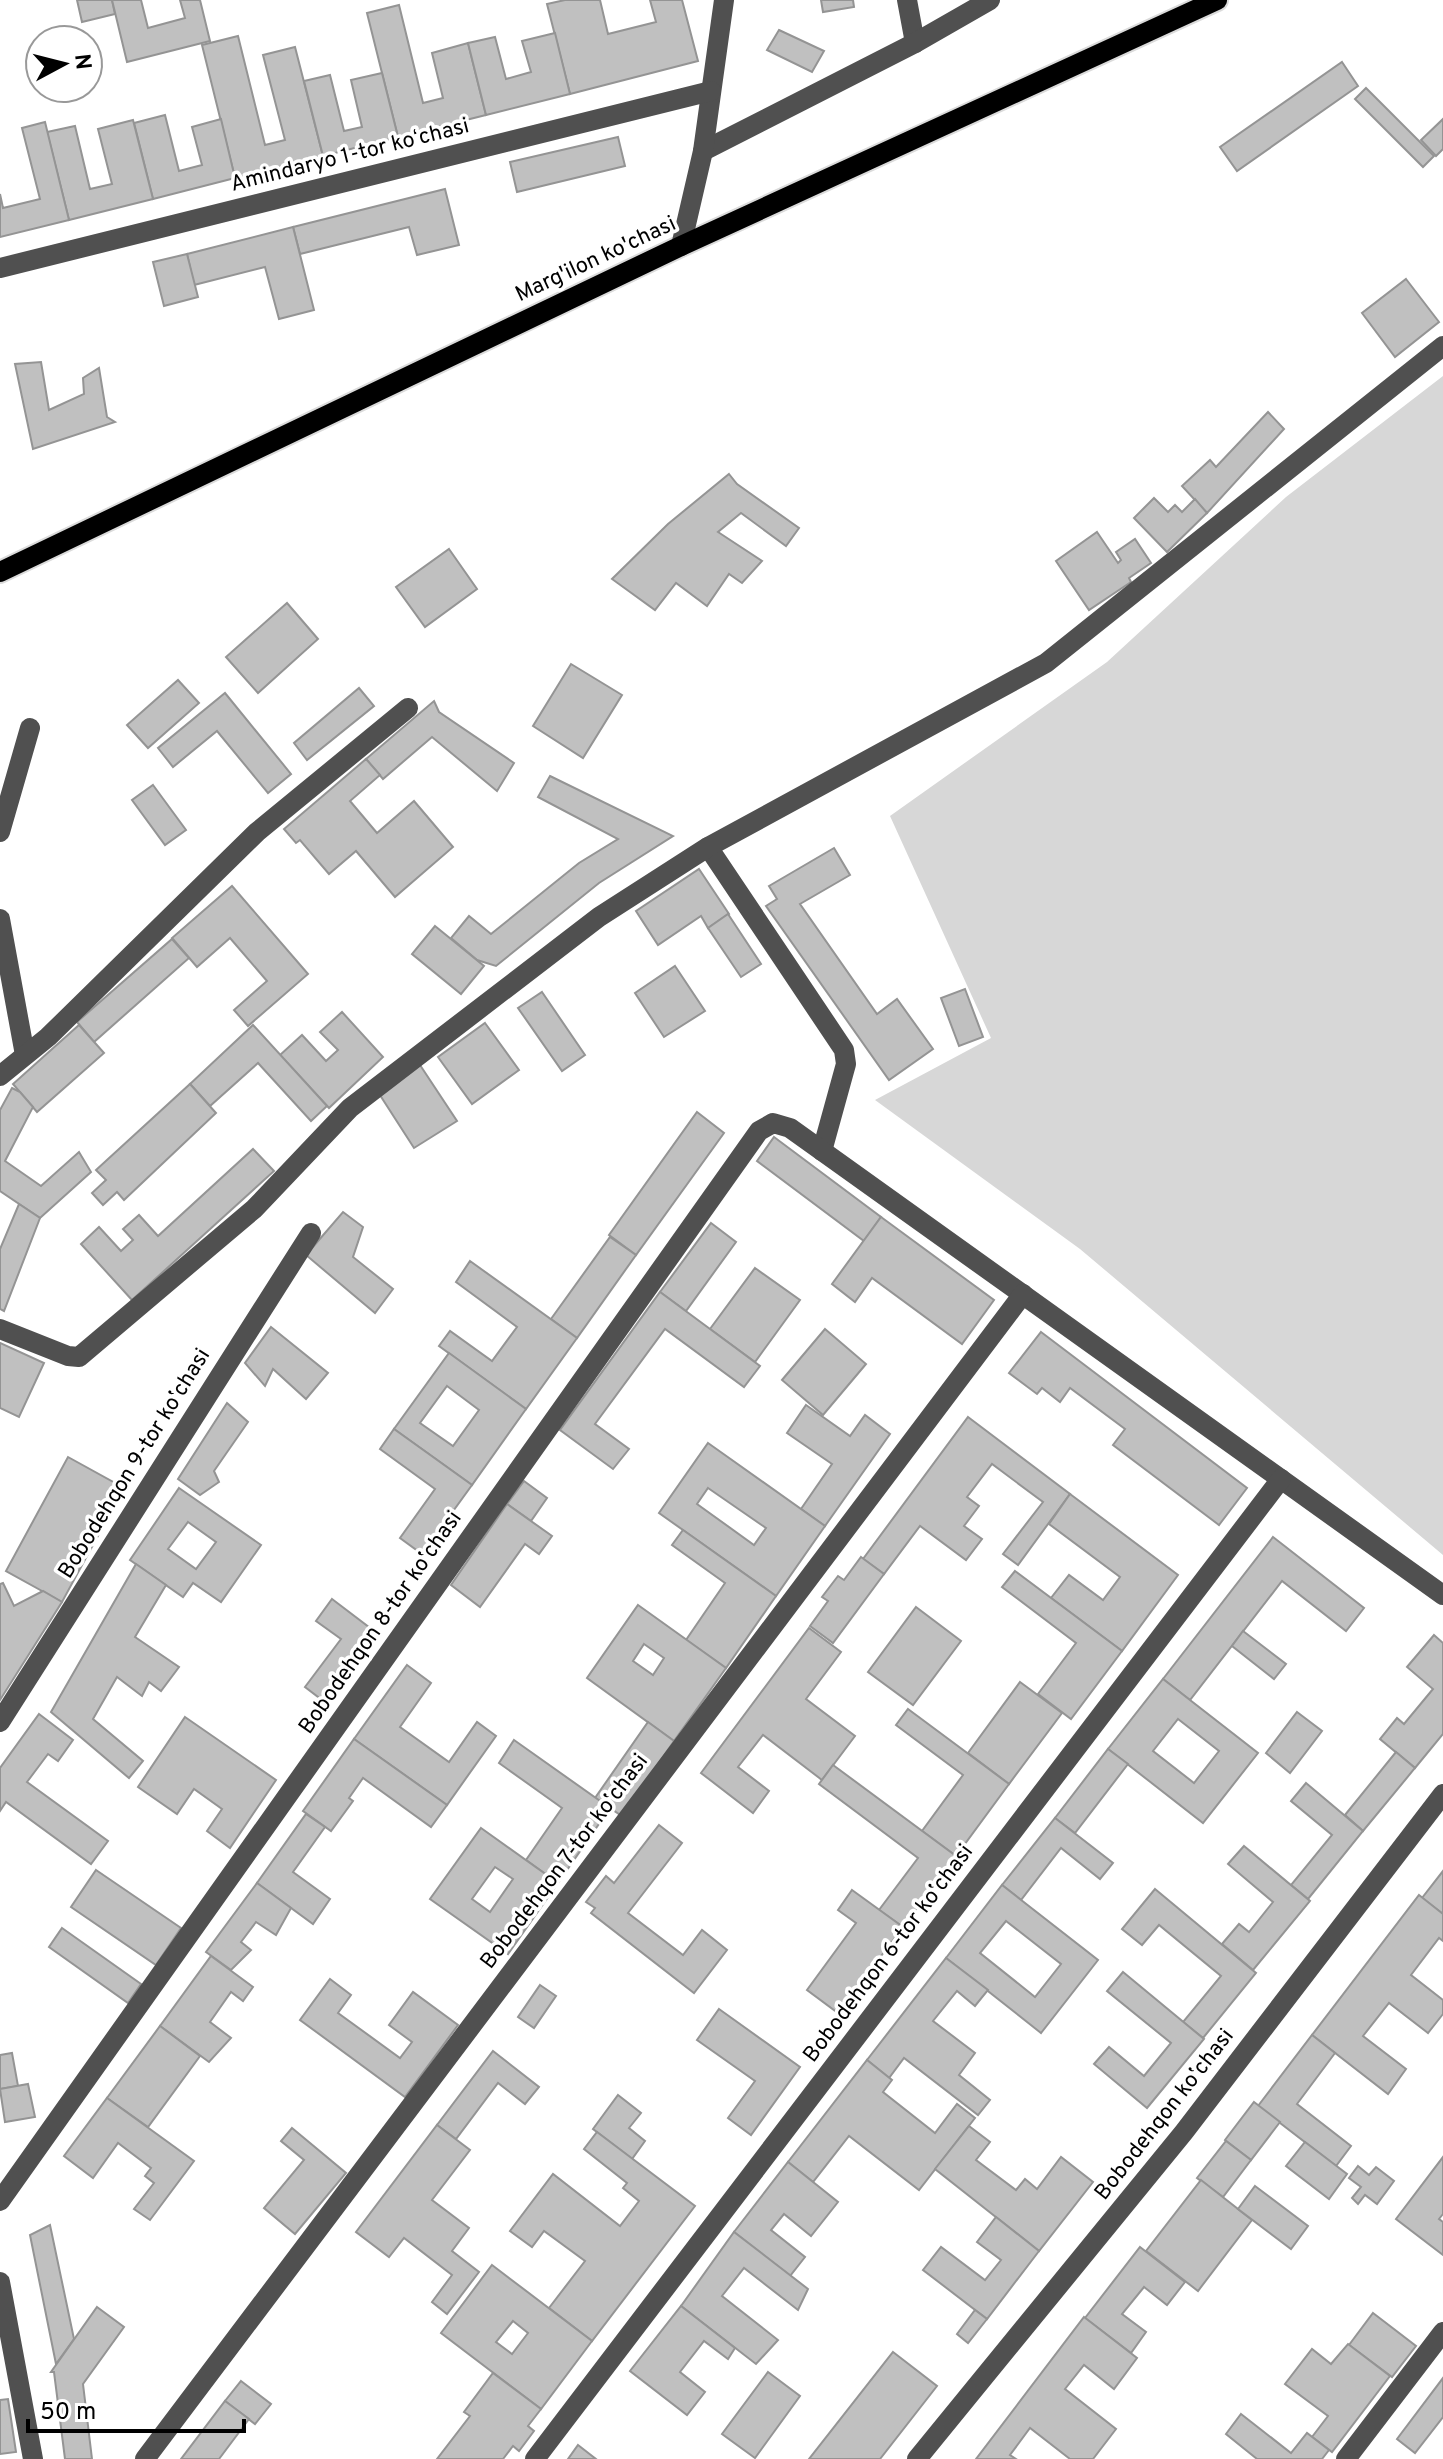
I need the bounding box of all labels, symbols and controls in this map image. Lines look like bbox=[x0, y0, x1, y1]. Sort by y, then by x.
north arrow bbox=[24, 24, 104, 104]
text: N bbox=[67, 52, 96, 71]
street label: Amindaryo 1-tor koʻchasi bbox=[228, 113, 472, 199]
street label: Marg'ilon ko'chasi bbox=[511, 211, 681, 309]
street label: Bobodehqon 9-tor koʼchasi bbox=[53, 1344, 217, 1584]
street label: Bobodehqon 8-tor koʼchasi bbox=[294, 1506, 468, 1740]
street label: Bobodehqon 7-tor koʼchasi bbox=[475, 1749, 655, 1975]
street label: Bobodehqon 6-tor koʼchasi bbox=[798, 1840, 980, 2068]
street label: Bobodehqon koʼchasi bbox=[1090, 2024, 1240, 2206]
scale bar bbox=[28, 2383, 244, 2433]
text: 50 m bbox=[40, 2398, 96, 2428]

